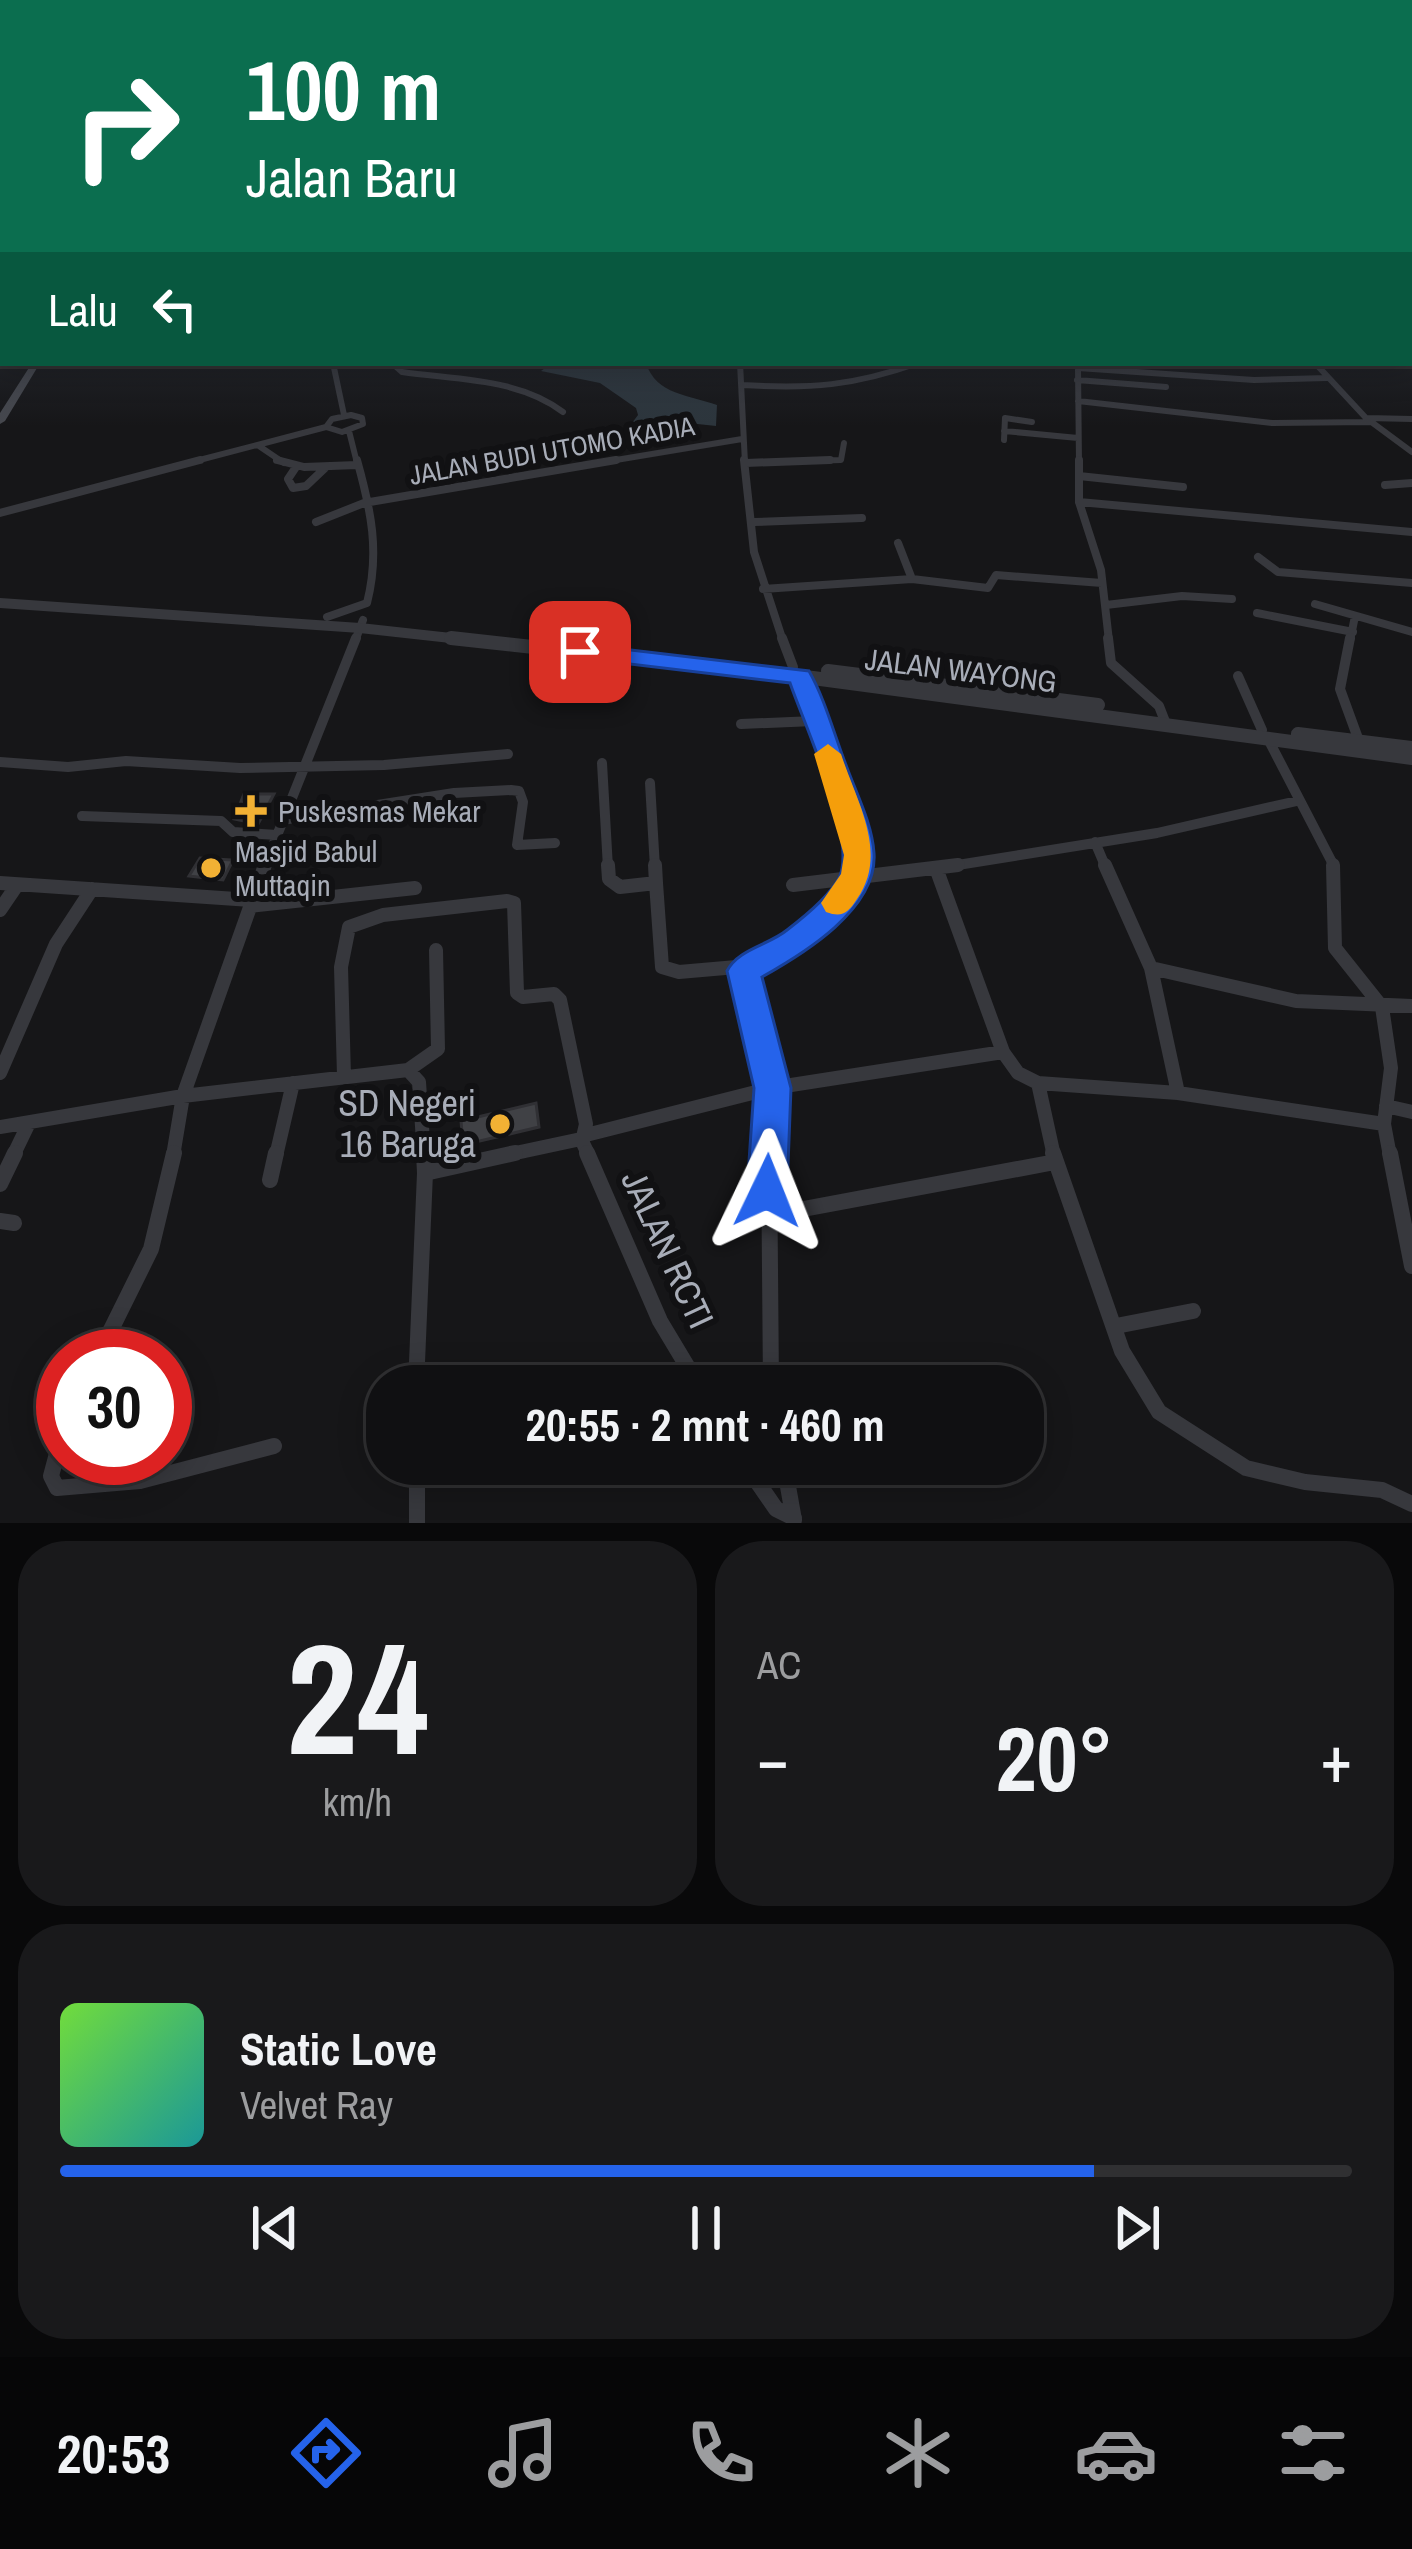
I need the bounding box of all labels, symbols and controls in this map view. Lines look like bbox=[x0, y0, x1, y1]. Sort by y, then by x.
text: 100 m bbox=[246, 33, 441, 146]
icon: right bbox=[48, 48, 204, 204]
text: Jalan Baru bbox=[246, 141, 458, 214]
icon: left bbox=[142, 276, 208, 342]
text: Lalu bbox=[48, 279, 118, 340]
street label: JALAN BUDI UTOMO KADIA bbox=[407, 407, 698, 493]
pin bbox=[529, 601, 631, 703]
icon: arrive bbox=[547, 619, 613, 685]
street label: JALAN WAYONG bbox=[863, 638, 1059, 702]
place label: Puskesmas Mekar bbox=[278, 791, 481, 831]
marker: Puskesmas Mekar bbox=[235, 795, 267, 827]
place label: Masjid Babul Muttaqin bbox=[235, 831, 377, 905]
marker: Masjid Babul Muttaqin bbox=[198, 855, 224, 881]
place label: SD Negeri 16 Baruga bbox=[338, 1079, 476, 1168]
marker: SD Negeri 16 Baruga bbox=[487, 1111, 513, 1137]
position arrow bbox=[704, 1128, 830, 1254]
street label: JALAN RCTI bbox=[611, 1162, 725, 1336]
speed limit sign: 30 bbox=[36, 1329, 192, 1485]
text: 20:55 · 2 mnt · 460 m bbox=[526, 1394, 884, 1455]
text: 24 bbox=[286, 1593, 429, 1803]
text: AC bbox=[757, 1639, 801, 1691]
text: 20° bbox=[995, 1698, 1114, 1819]
text: − bbox=[757, 1714, 789, 1803]
text: + bbox=[1320, 1714, 1352, 1803]
text: km/h bbox=[323, 1776, 392, 1828]
text: Static Love bbox=[240, 2018, 437, 2079]
text: Velvet Ray bbox=[240, 2079, 393, 2131]
icon: previous bbox=[242, 2195, 308, 2261]
icon: pause bbox=[673, 2195, 739, 2261]
icon: next bbox=[1104, 2195, 1170, 2261]
icon: directions bbox=[284, 2411, 368, 2495]
icon: music bbox=[481, 2411, 565, 2495]
icon: phone bbox=[679, 2411, 763, 2495]
icon: climate bbox=[876, 2411, 960, 2495]
icon: car bbox=[1074, 2411, 1158, 2495]
icon: filters bbox=[1271, 2411, 1355, 2495]
text: 20:53 bbox=[57, 2417, 170, 2490]

